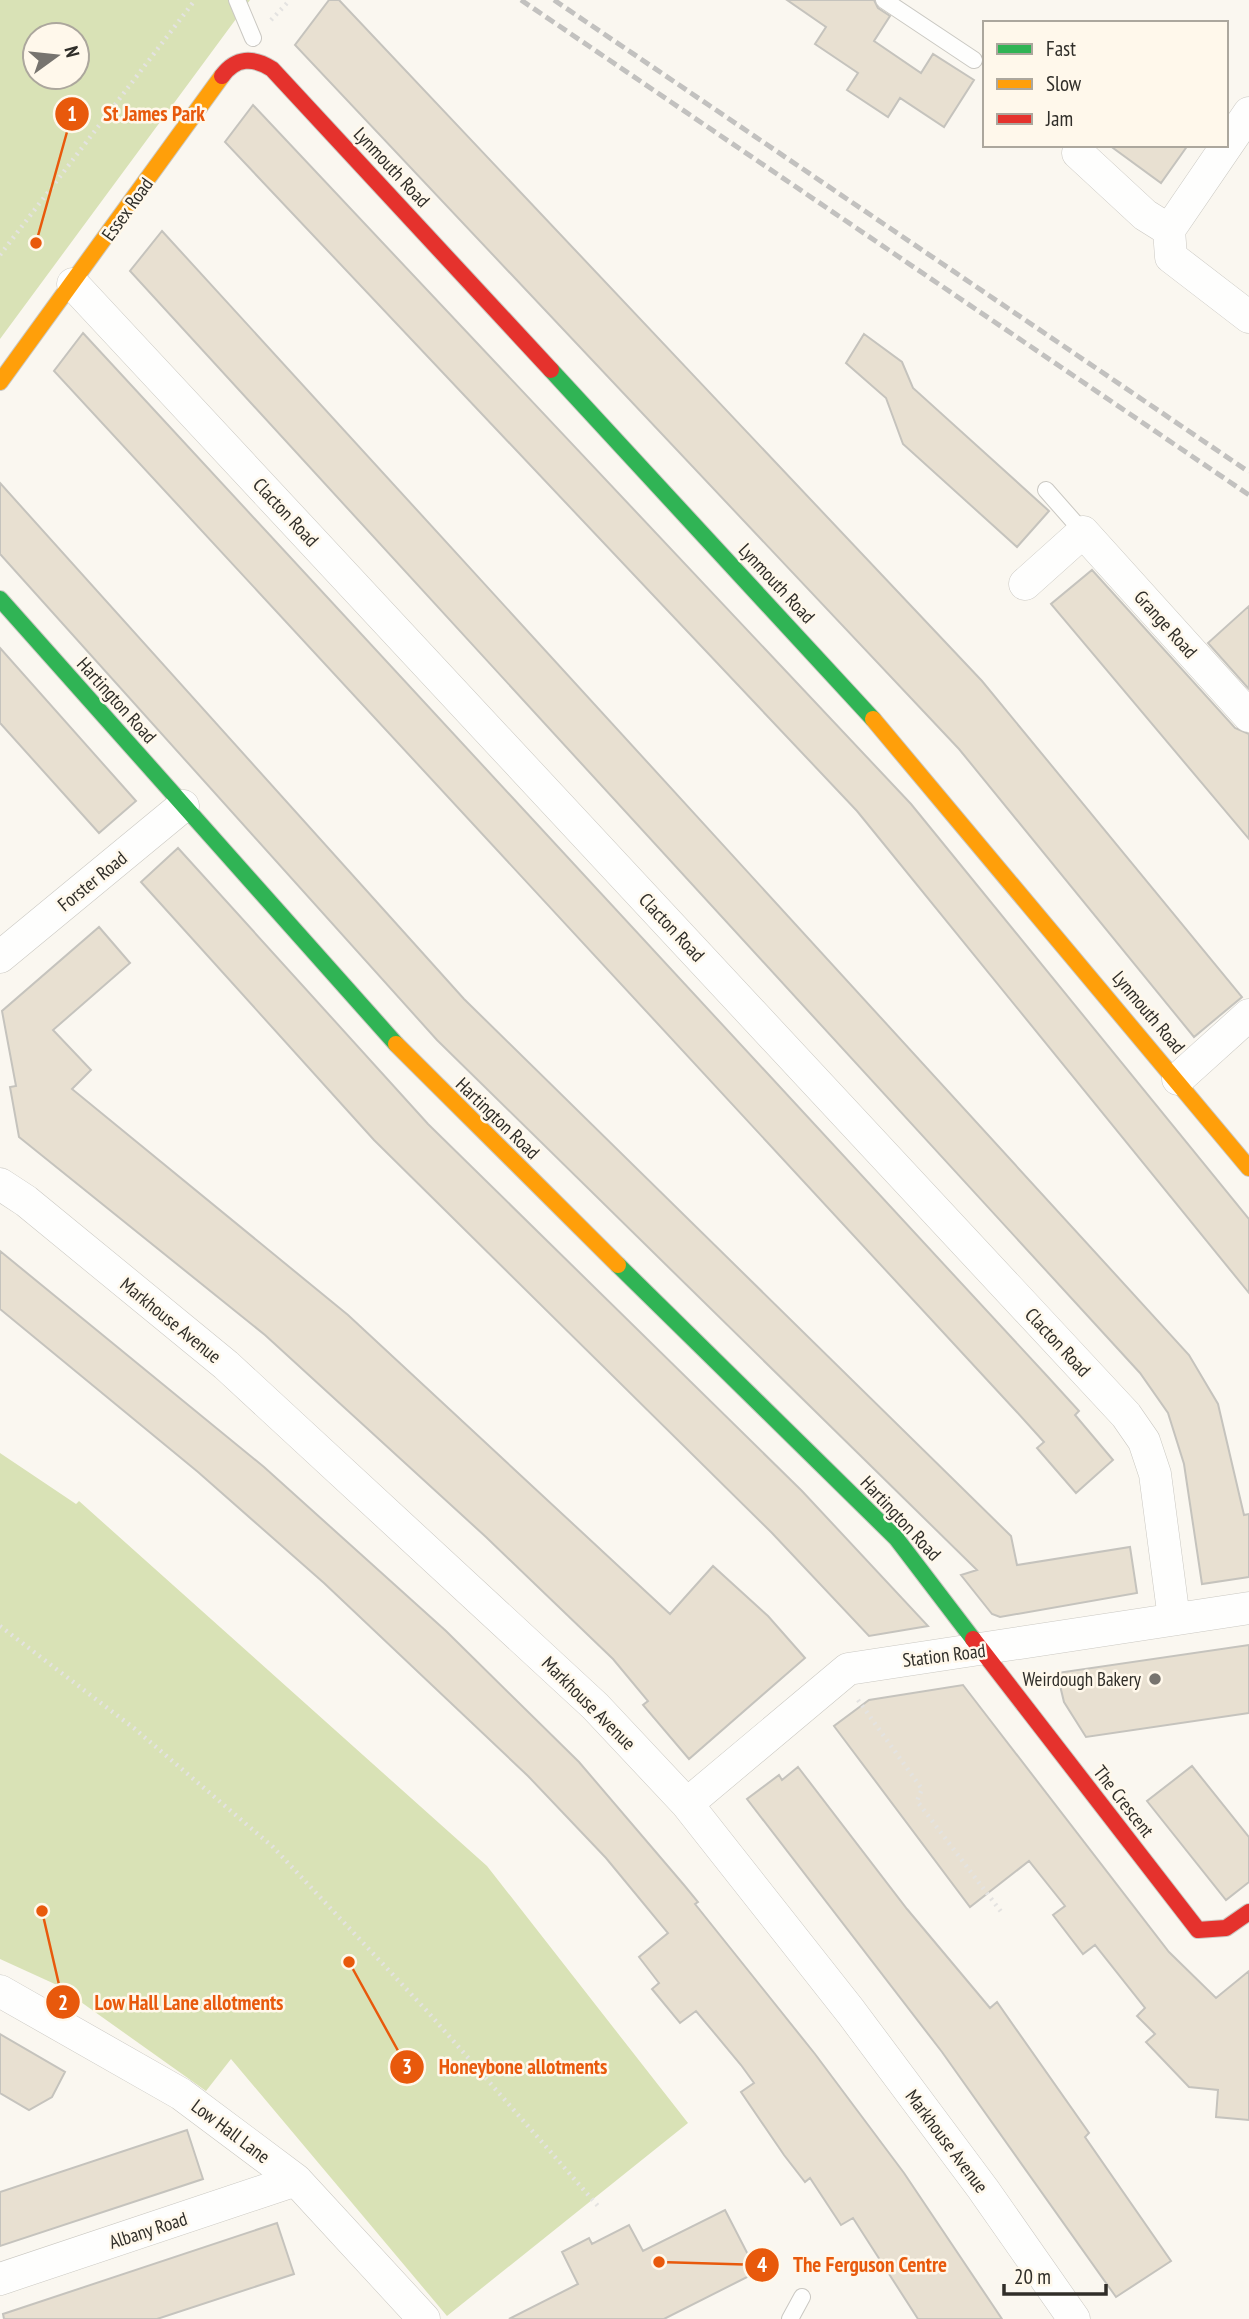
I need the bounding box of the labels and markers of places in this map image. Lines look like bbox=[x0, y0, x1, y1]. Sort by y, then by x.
callout: St James Park bbox=[54, 93, 219, 135]
place label: Weirdough Bakery bbox=[1023, 1667, 1142, 1691]
marker: Weirdough Bakery bbox=[1147, 1671, 1163, 1687]
callout: Low Hall Lane allotments bbox=[45, 1981, 298, 2023]
callout: Honeybone allotments bbox=[390, 2046, 621, 2088]
callout: The Ferguson Centre bbox=[744, 2244, 962, 2286]

